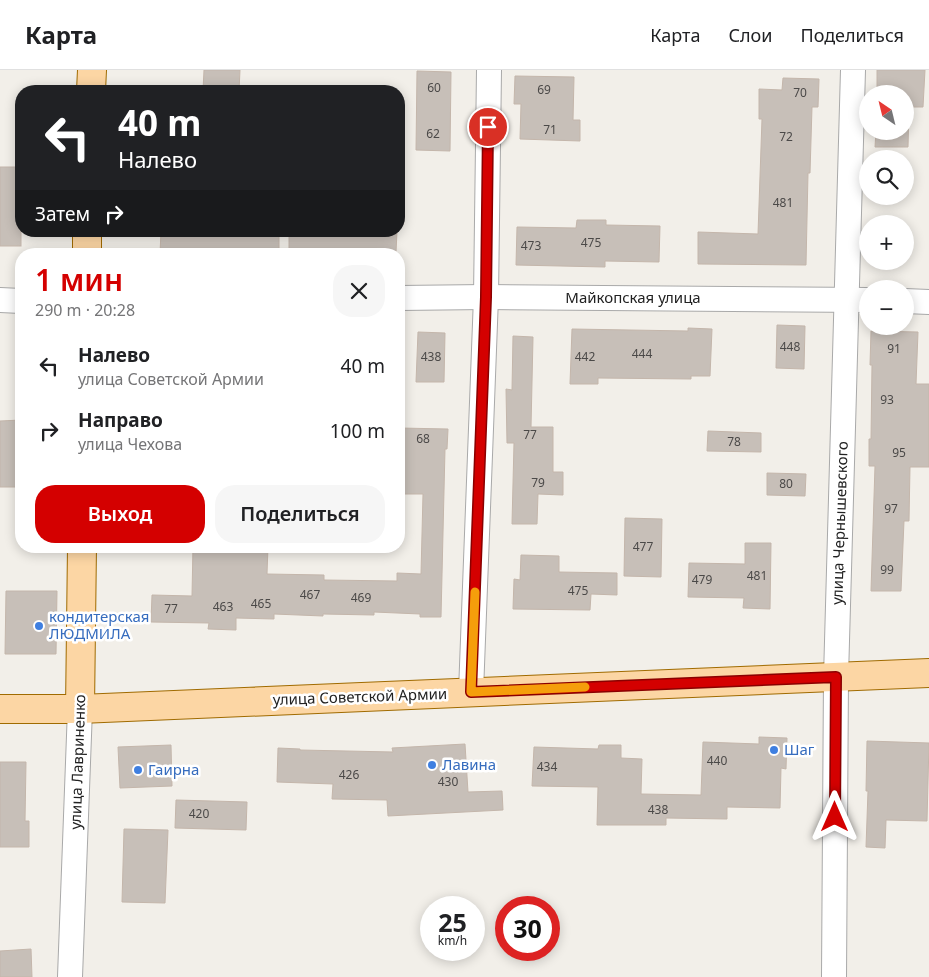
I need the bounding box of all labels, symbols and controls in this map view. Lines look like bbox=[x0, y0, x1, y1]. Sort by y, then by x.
text: Карта bbox=[25, 18, 97, 51]
text: Карта bbox=[650, 23, 700, 47]
text: Слои bbox=[728, 23, 772, 47]
text: Поделиться bbox=[800, 23, 904, 47]
house number: 60 bbox=[427, 79, 441, 96]
house number: 69 bbox=[537, 81, 551, 98]
house number: 70 bbox=[793, 84, 807, 101]
north arrow bbox=[859, 85, 914, 140]
map controls bbox=[859, 85, 914, 335]
text: 40 m bbox=[118, 99, 201, 146]
icon: left bbox=[35, 105, 100, 170]
pin bbox=[467, 106, 509, 148]
icon: arrive bbox=[474, 113, 502, 141]
house number: 71 bbox=[543, 121, 557, 138]
house number: 62 bbox=[426, 125, 440, 142]
house number: 72 bbox=[779, 128, 793, 145]
text: Налево bbox=[118, 144, 197, 174]
button: search bbox=[859, 150, 914, 205]
house number: 481 bbox=[773, 194, 793, 211]
icon: right bbox=[100, 200, 128, 228]
text: Затем bbox=[35, 201, 90, 227]
button: + bbox=[859, 215, 914, 270]
house number: 475 bbox=[581, 234, 601, 251]
house number: 473 bbox=[521, 237, 541, 254]
text: 1 мин bbox=[35, 259, 123, 300]
button: close bbox=[333, 265, 385, 317]
button: − bbox=[859, 280, 914, 335]
street label: Майкопская улица bbox=[565, 287, 701, 307]
text: 290 m · 20:28 bbox=[35, 299, 135, 321]
house number: 448 bbox=[780, 338, 800, 355]
house number: 91 bbox=[887, 340, 901, 357]
text: Налево bbox=[78, 342, 150, 368]
house number: 444 bbox=[632, 345, 652, 362]
house number: 438 bbox=[421, 348, 441, 365]
house number: 442 bbox=[575, 348, 595, 365]
icon: left bbox=[35, 352, 63, 380]
text: 40 m bbox=[341, 353, 385, 379]
text: улица Советской Армии bbox=[78, 368, 264, 390]
house number: 93 bbox=[880, 391, 894, 408]
text: Направо bbox=[78, 407, 163, 433]
icon: right bbox=[35, 417, 63, 445]
text: 100 m bbox=[330, 418, 385, 444]
house number: 77 bbox=[523, 426, 537, 443]
house number: 68 bbox=[416, 430, 430, 447]
text: улица Чехова bbox=[78, 433, 182, 455]
house number: 78 bbox=[727, 433, 741, 450]
street label: улица Чернышевского bbox=[826, 441, 852, 605]
house number: 95 bbox=[892, 444, 906, 461]
house number: 79 bbox=[531, 474, 545, 491]
house number: 80 bbox=[779, 475, 793, 492]
button: Выход bbox=[35, 485, 205, 543]
button: Поделиться bbox=[215, 485, 385, 543]
house number: 97 bbox=[884, 500, 898, 517]
house number: 477 bbox=[633, 538, 653, 555]
house number: 99 bbox=[880, 561, 894, 578]
house number: 481 bbox=[747, 567, 767, 584]
house number: 479 bbox=[692, 571, 712, 588]
house number: 475 bbox=[568, 582, 588, 599]
house number: 467 bbox=[300, 586, 320, 603]
house number: 469 bbox=[351, 589, 371, 606]
house number: 465 bbox=[251, 595, 271, 612]
house number: 463 bbox=[213, 598, 233, 615]
house number: 77 bbox=[164, 600, 178, 617]
place label: кондитерская ЛЮДМИЛА bbox=[49, 606, 149, 643]
marker: кондитерская ЛЮДМИЛА bbox=[33, 620, 45, 632]
street label: улица Советской Армии bbox=[272, 683, 447, 709]
street label: улица Лавриненко bbox=[65, 694, 89, 830]
place label: Шаг bbox=[784, 739, 815, 759]
marker: Шаг bbox=[768, 744, 780, 756]
house number: 440 bbox=[707, 752, 727, 769]
place label: Лавина bbox=[442, 754, 496, 774]
house number: 434 bbox=[537, 758, 557, 775]
place label: Гаирна bbox=[148, 759, 199, 779]
marker: Лавина bbox=[426, 759, 438, 771]
marker: Гаирна bbox=[132, 764, 144, 776]
house number: 426 bbox=[339, 766, 359, 783]
house number: 430 bbox=[438, 773, 458, 790]
position arrow bbox=[808, 790, 860, 842]
house number: 438 bbox=[648, 801, 668, 818]
house number: 420 bbox=[189, 805, 209, 822]
speed limit sign: 30 bbox=[495, 896, 560, 961]
text: 25 bbox=[438, 905, 467, 939]
text: km/h bbox=[438, 932, 467, 949]

